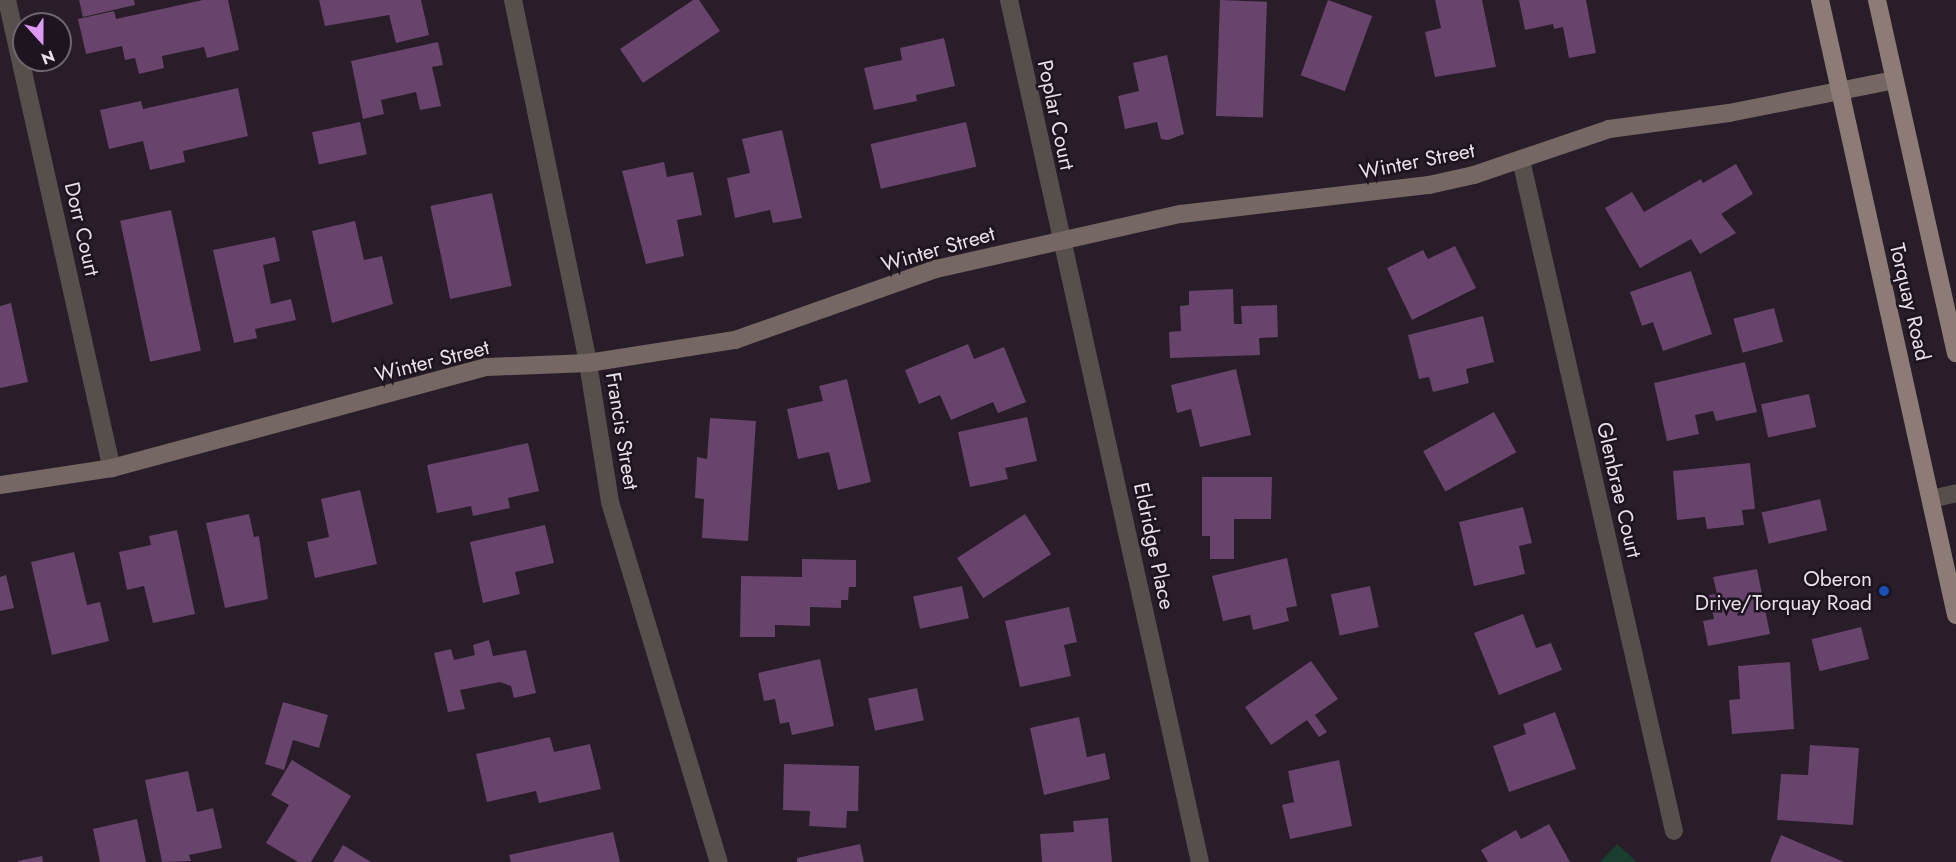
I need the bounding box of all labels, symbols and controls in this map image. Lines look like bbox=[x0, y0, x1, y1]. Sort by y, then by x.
north arrow bbox=[12, 12, 72, 72]
text: N bbox=[38, 44, 58, 70]
street label: Poplar Court bbox=[1032, 58, 1080, 172]
street label: Winter Street bbox=[1357, 137, 1477, 185]
street label: Dorr Court bbox=[59, 180, 105, 278]
street label: Winter Street bbox=[878, 221, 998, 277]
street label: Torquay Road bbox=[1884, 241, 1936, 363]
street label: Winter Street bbox=[372, 335, 492, 387]
street label: Francis Street bbox=[600, 370, 644, 492]
street label: Glenbrae Court bbox=[1591, 420, 1647, 560]
street label: Eldridge Place bbox=[1128, 480, 1180, 612]
place label: Oberon Drive/Torquay Road bbox=[1695, 566, 1872, 616]
marker: Oberon Drive/Torquay Road bbox=[1877, 584, 1891, 598]

